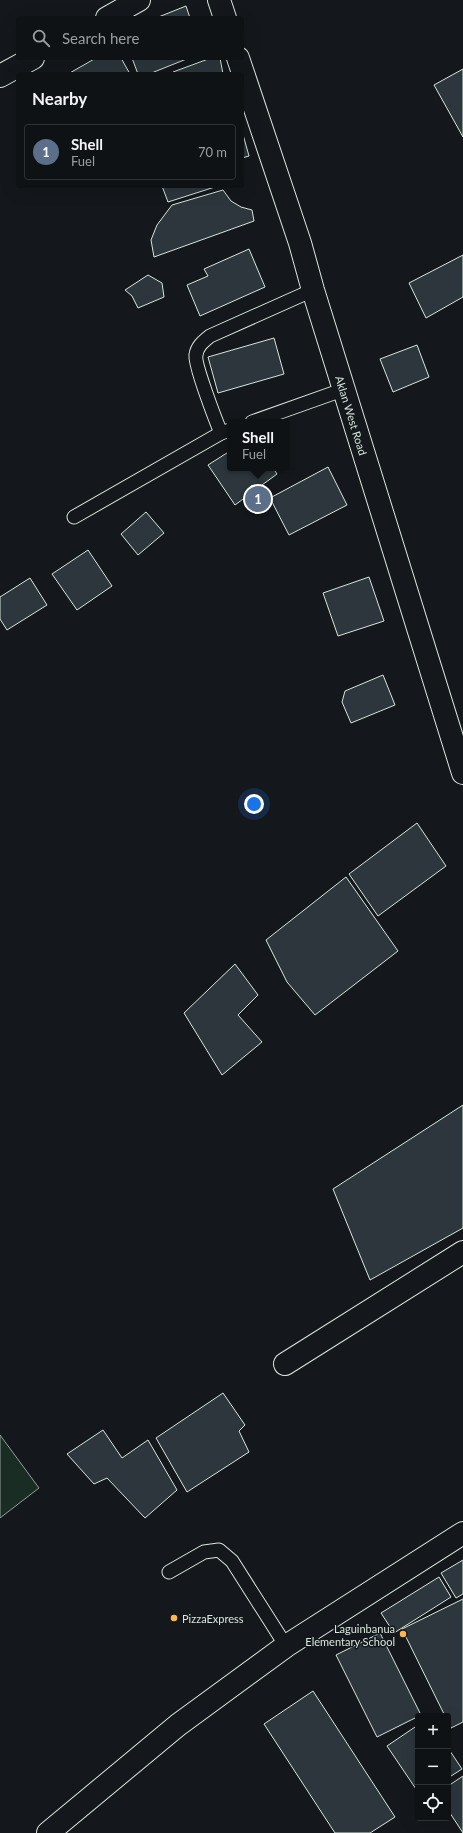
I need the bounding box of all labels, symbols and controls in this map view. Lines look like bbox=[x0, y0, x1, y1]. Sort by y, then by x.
search box bbox=[16, 16, 244, 60]
icon: search bbox=[30, 27, 52, 49]
text: Search here bbox=[62, 29, 139, 47]
text: Nearby bbox=[32, 88, 87, 109]
text: Shell bbox=[71, 135, 103, 153]
text: 1 bbox=[42, 144, 50, 160]
text: 70 m bbox=[198, 144, 227, 160]
text: Fuel bbox=[71, 153, 95, 169]
street label: Aklan West Road bbox=[333, 374, 370, 457]
popup bbox=[227, 419, 289, 471]
text: Shell bbox=[242, 428, 274, 446]
text: Fuel bbox=[242, 446, 266, 462]
pin: 1 bbox=[245, 484, 271, 514]
your location bbox=[244, 794, 264, 814]
place label: PizzaExpress bbox=[182, 1612, 244, 1625]
marker: PizzaExpress bbox=[169, 1613, 179, 1623]
place label: Laguinbanua Elementary School bbox=[305, 1622, 395, 1648]
marker: Laguinbanua Elementary School bbox=[398, 1629, 408, 1639]
map controls bbox=[415, 1713, 451, 1821]
button: + bbox=[415, 1713, 451, 1749]
button: − bbox=[415, 1749, 451, 1785]
button: locate bbox=[415, 1785, 451, 1821]

